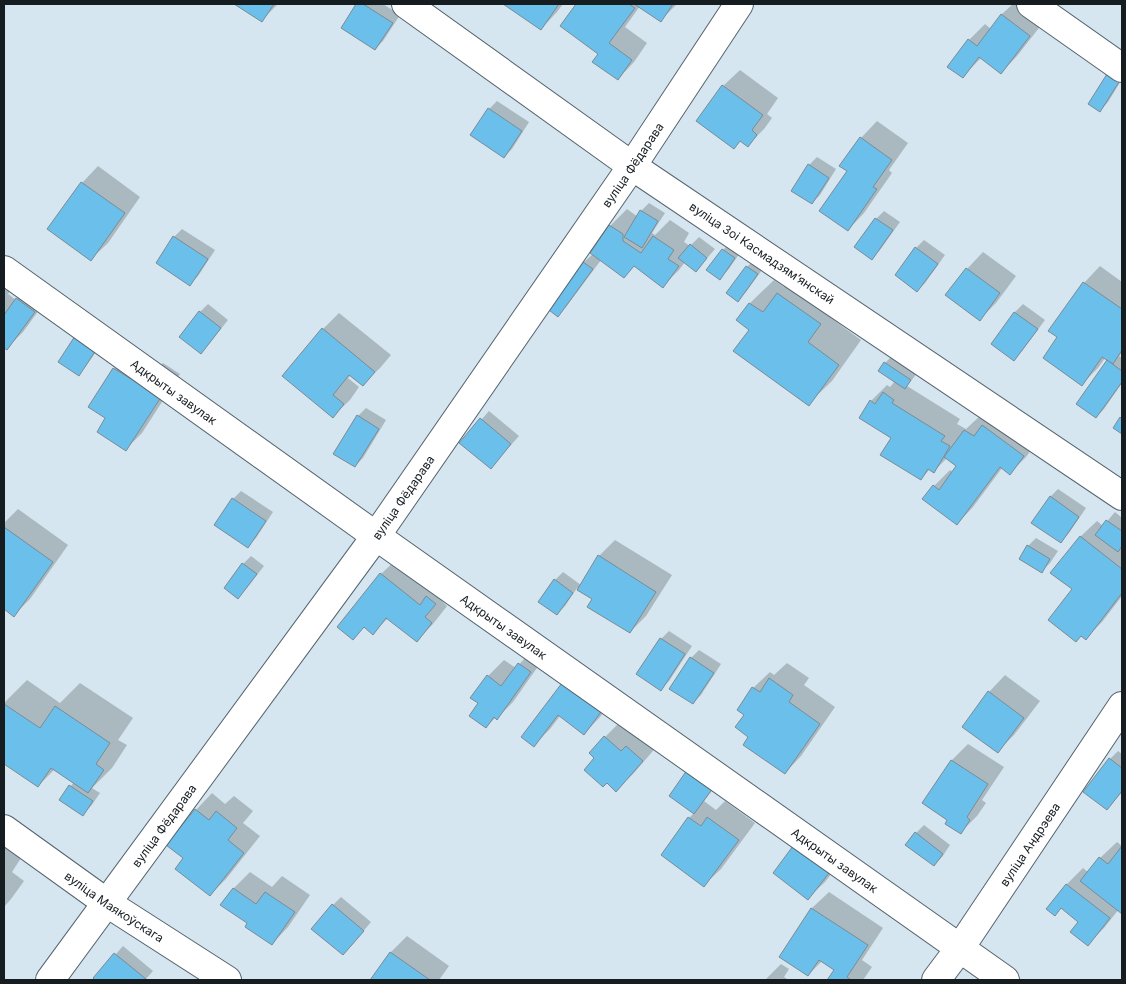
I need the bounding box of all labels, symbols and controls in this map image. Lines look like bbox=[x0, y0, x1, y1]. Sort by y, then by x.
street label: вуліца Фёдарава bbox=[598, 119, 666, 210]
street label: вуліца Зоі Касмадзямʼянскай bbox=[687, 199, 837, 307]
street label: Адкрыты завулак bbox=[128, 356, 220, 428]
street label: вуліца Фёдарава bbox=[368, 452, 437, 542]
street label: Адкрыты завулак bbox=[458, 591, 551, 662]
street label: вуліца Фёдарава bbox=[128, 781, 199, 870]
street label: вуліца Андрэева bbox=[996, 799, 1063, 889]
street label: Адкрыты завулак bbox=[789, 824, 881, 896]
street label: вуліца Маякоўскага bbox=[62, 868, 167, 945]

